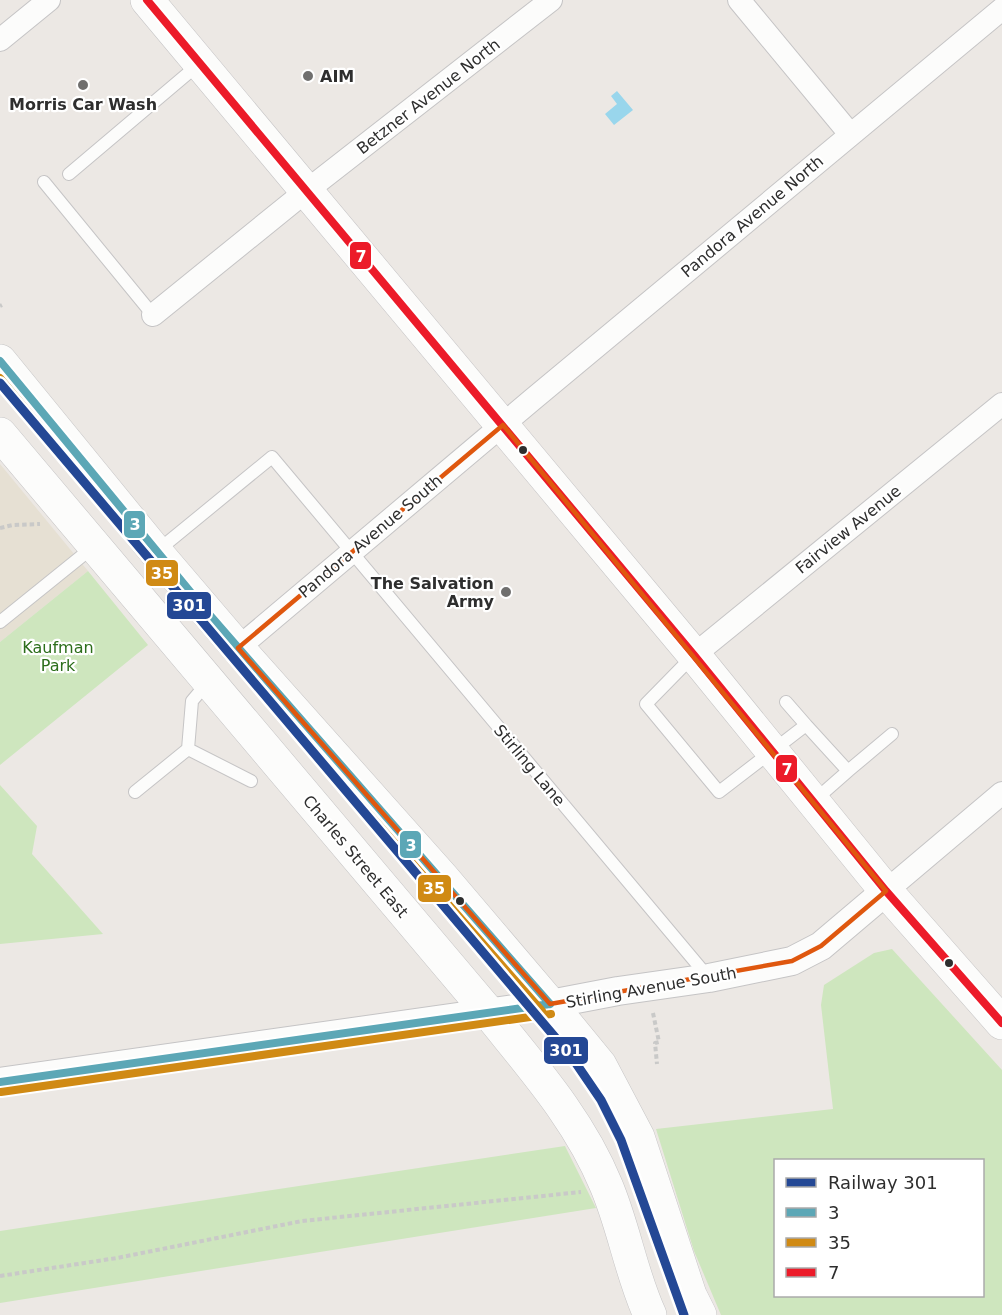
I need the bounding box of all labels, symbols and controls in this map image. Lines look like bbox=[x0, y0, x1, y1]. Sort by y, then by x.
street label: Betzner Avenue North bbox=[353, 35, 504, 158]
place label: AIM bbox=[320, 67, 354, 86]
marker: AIM bbox=[301, 69, 315, 83]
marker: Morris Car Wash bbox=[76, 78, 90, 92]
place label: Morris Car Wash bbox=[9, 95, 157, 114]
street label: Pandora Avenue North bbox=[677, 151, 827, 281]
line badge: 7 bbox=[349, 241, 372, 270]
text: 7 bbox=[355, 247, 367, 266]
unlabelled marker bbox=[517, 444, 529, 456]
street label: Pandora Avenue South bbox=[295, 471, 446, 602]
street label: Fairview Avenue bbox=[792, 481, 905, 578]
line badge: 3 bbox=[123, 510, 146, 539]
text: 3 bbox=[129, 515, 141, 534]
line badge: 35 bbox=[145, 559, 179, 587]
text: 35 bbox=[151, 564, 173, 583]
place label: The Salvation Army bbox=[371, 574, 495, 611]
marker: The Salvation Army bbox=[499, 585, 513, 599]
line badge: 301 bbox=[166, 591, 212, 620]
text: 301 bbox=[172, 596, 206, 615]
park label: Kaufman Park bbox=[22, 638, 94, 675]
street label: Stirling Lane bbox=[490, 721, 569, 810]
line badge: 7 bbox=[775, 754, 798, 783]
text: 7 bbox=[781, 760, 793, 779]
street label: Charles Street East bbox=[299, 791, 412, 921]
line badge: 3 bbox=[399, 830, 422, 859]
text: 3 bbox=[405, 836, 417, 855]
line badge: 35 bbox=[417, 874, 452, 903]
text: 35 bbox=[423, 879, 445, 898]
unlabelled marker bbox=[454, 895, 466, 907]
unlabelled marker bbox=[943, 957, 955, 969]
street label: Stirling Avenue South bbox=[564, 963, 738, 1012]
line badge: 301 bbox=[543, 1036, 589, 1065]
text: 301 bbox=[549, 1041, 583, 1060]
legend bbox=[774, 1159, 984, 1297]
text: Railway 301 bbox=[828, 1172, 938, 1193]
text: 3 bbox=[828, 1202, 839, 1223]
text: 35 bbox=[828, 1232, 851, 1253]
text: 7 bbox=[828, 1262, 839, 1283]

